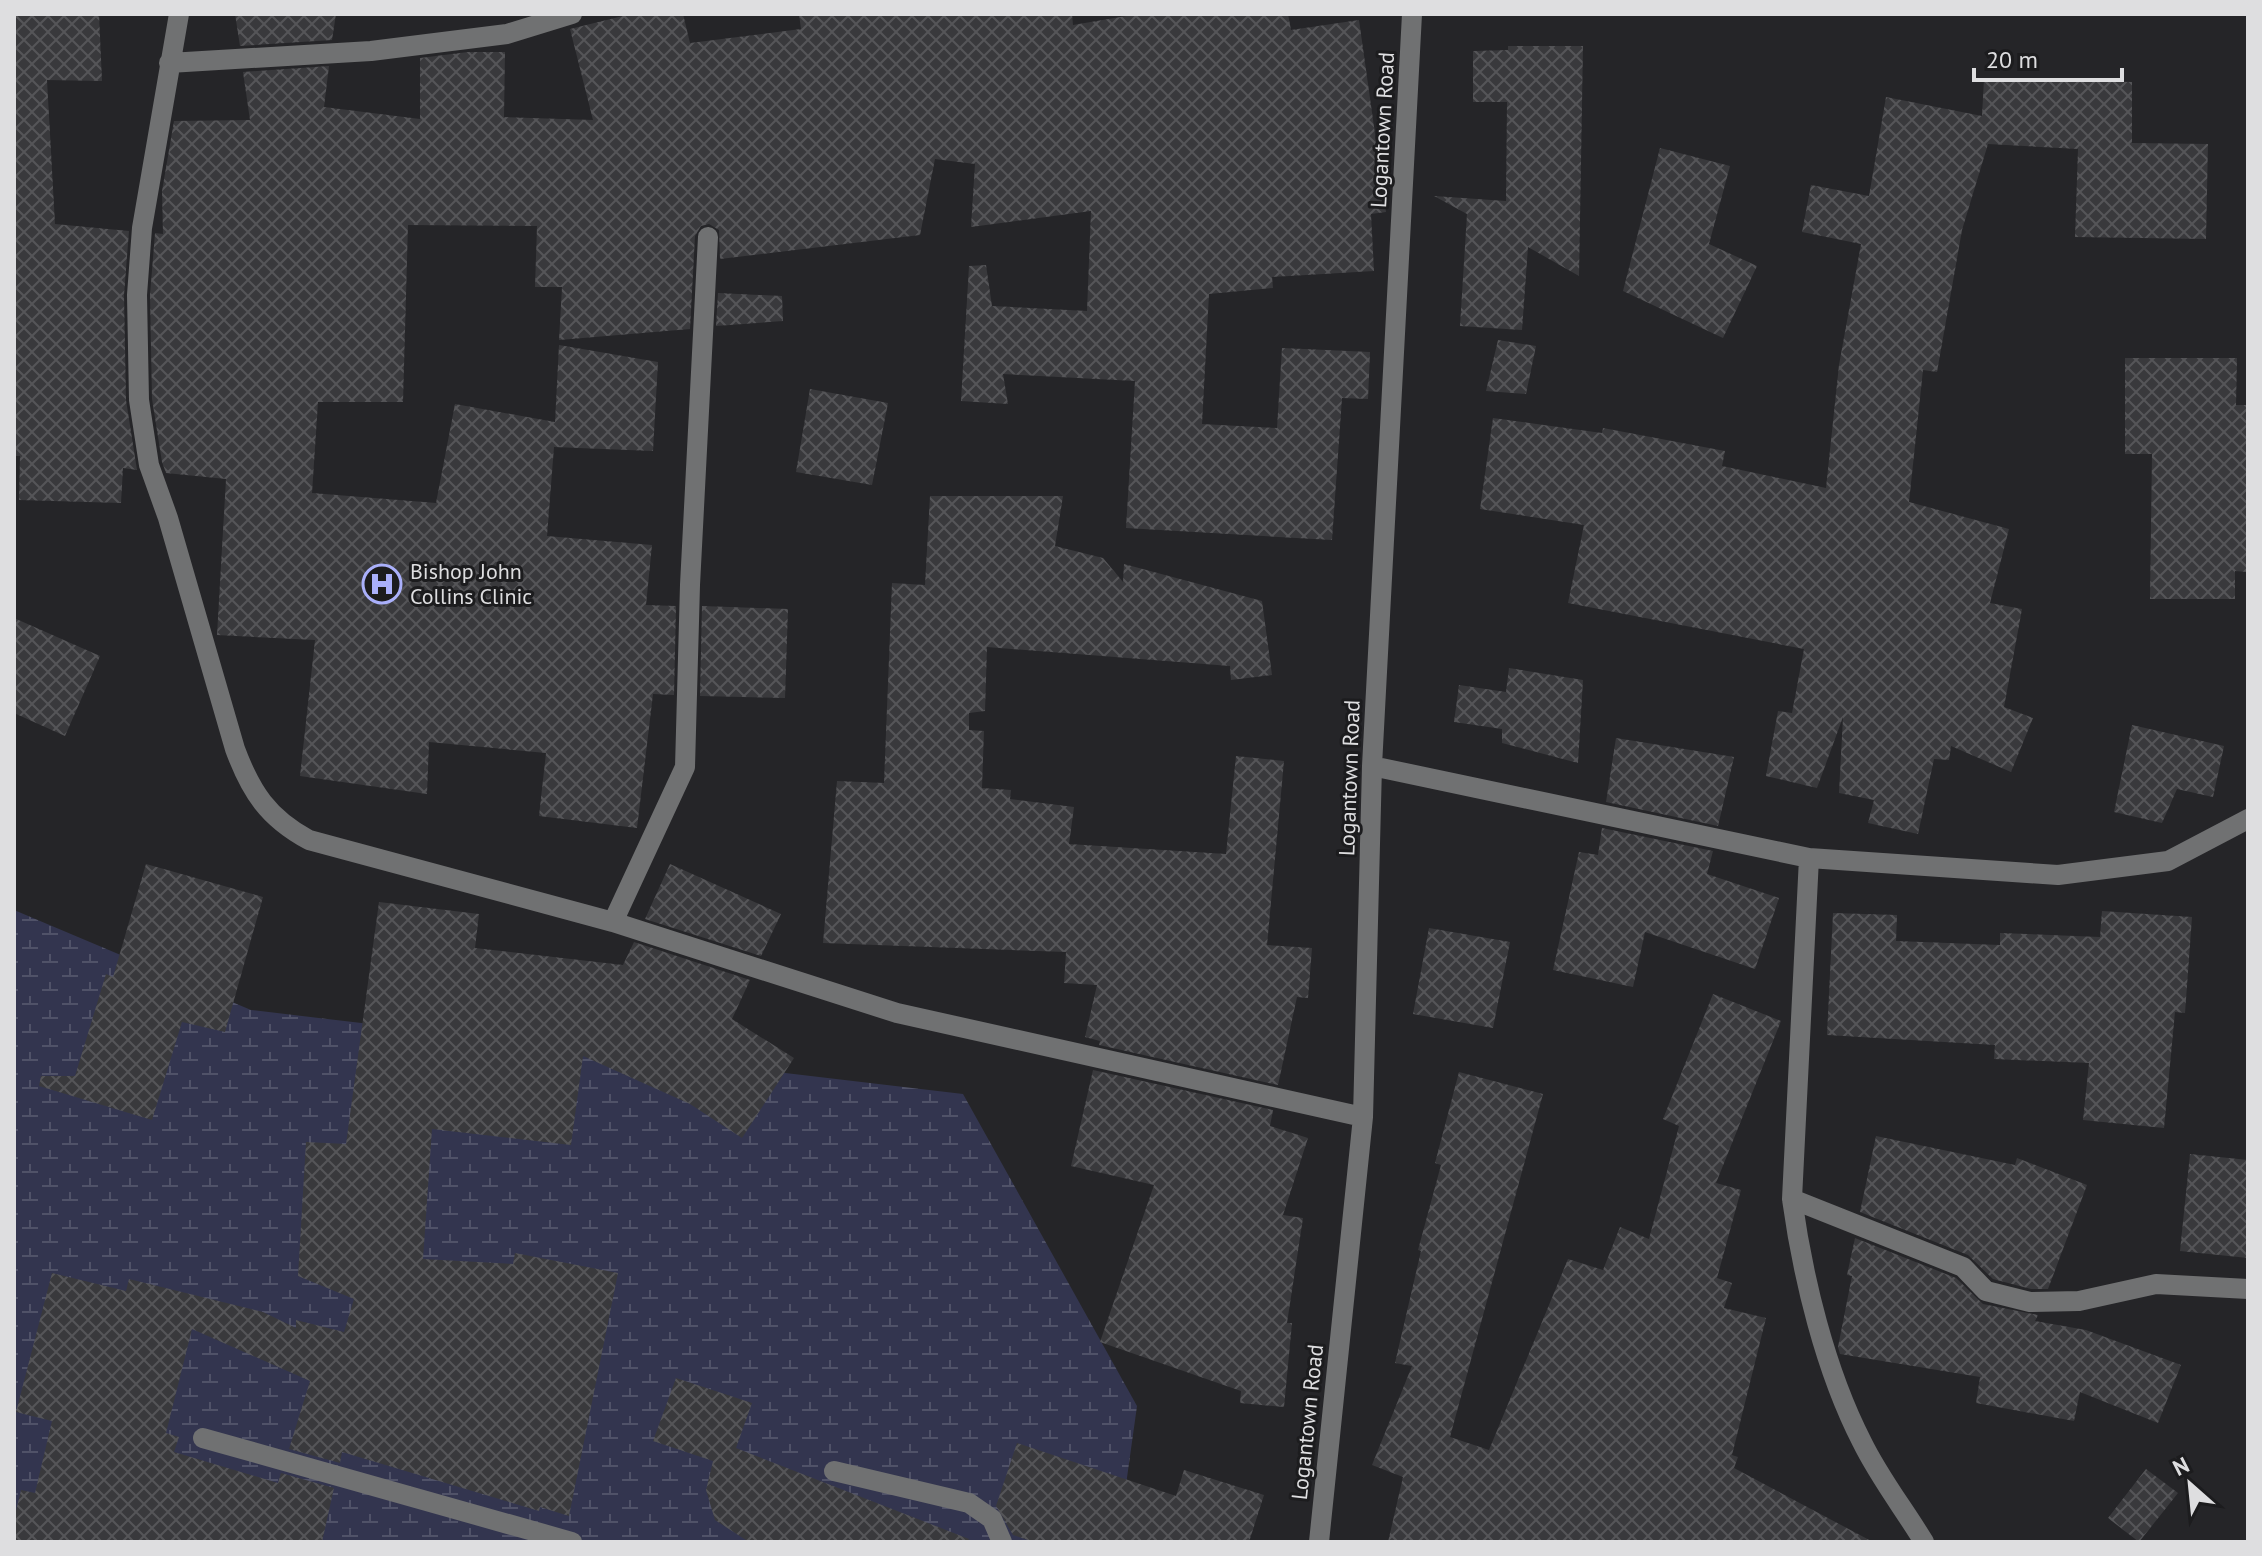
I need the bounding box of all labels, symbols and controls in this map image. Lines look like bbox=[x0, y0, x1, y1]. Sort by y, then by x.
scale bar bbox=[1974, 32, 2122, 82]
text: 20 m bbox=[1986, 44, 2038, 75]
street label: Logantown Road bbox=[1364, 51, 1400, 209]
place label: Bishop John Collins Clinic bbox=[410, 557, 532, 610]
hospital icon: Bishop John Collins Clinic bbox=[361, 563, 403, 605]
street label: Logantown Road bbox=[1332, 700, 1366, 856]
street label: Logantown Road bbox=[1285, 1343, 1329, 1501]
north arrow bbox=[2150, 1444, 2230, 1524]
text: N bbox=[2168, 1450, 2194, 1482]

